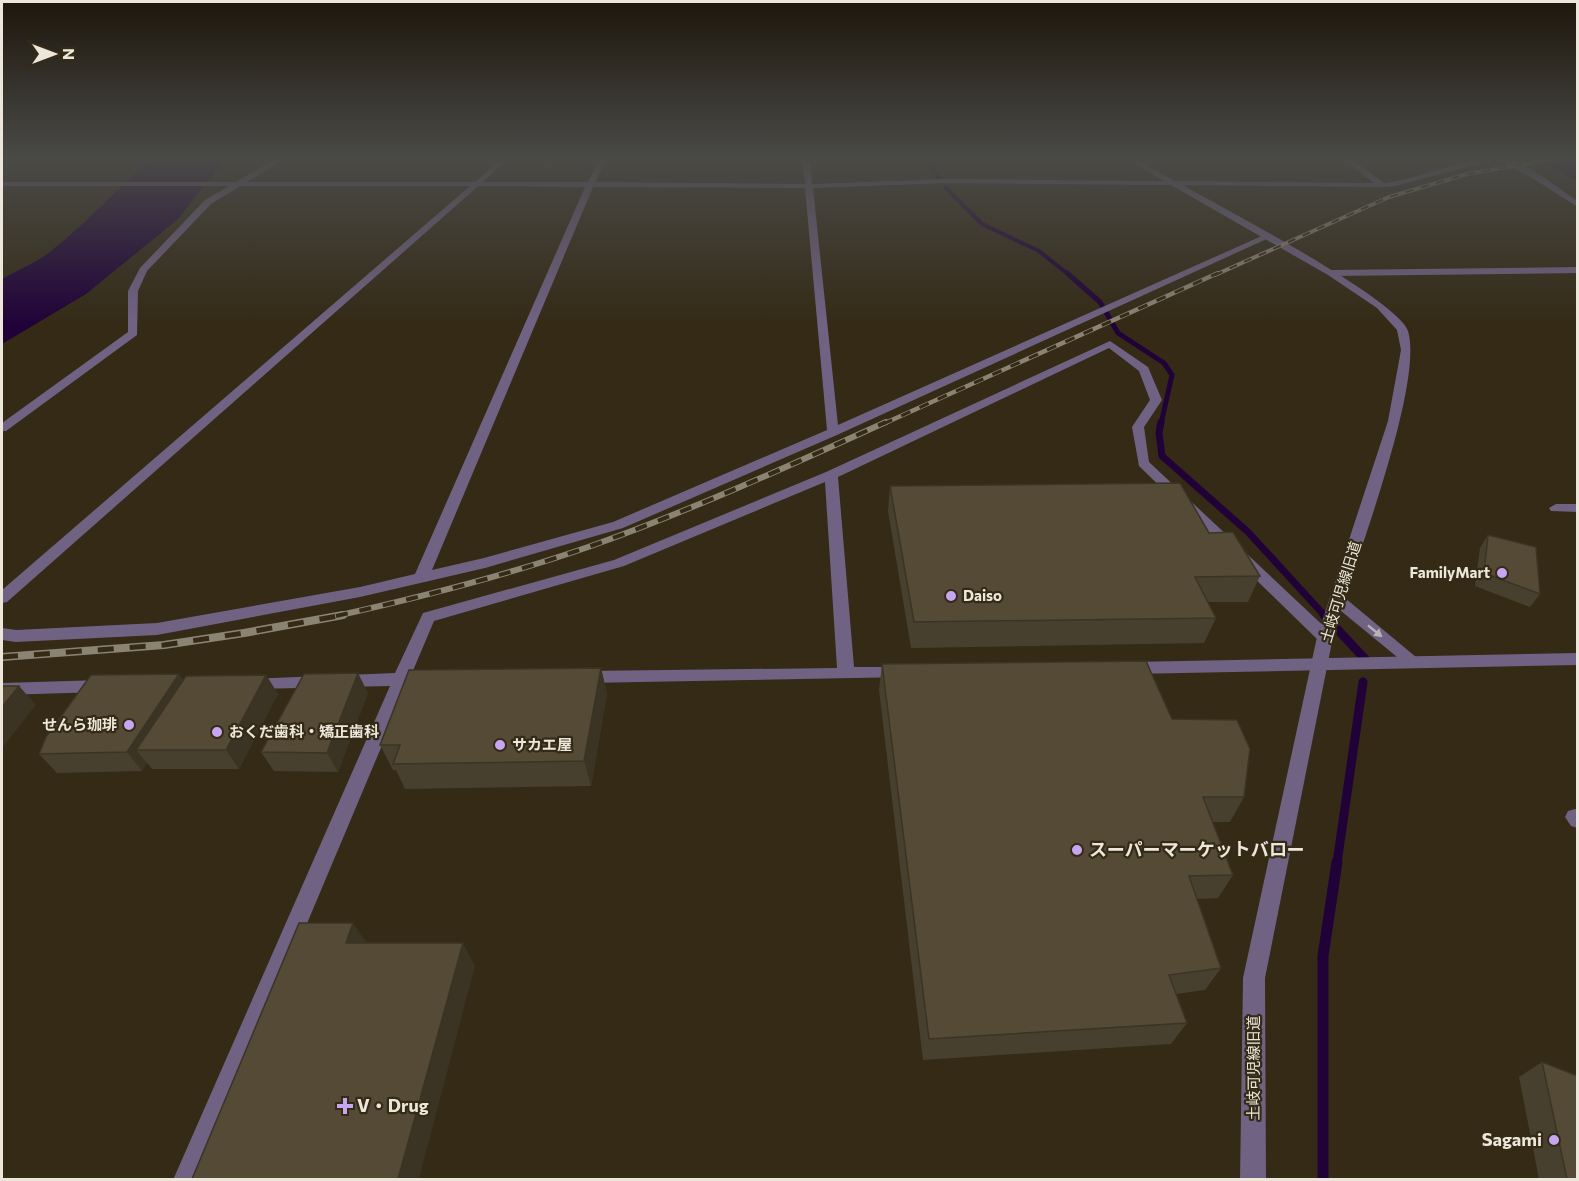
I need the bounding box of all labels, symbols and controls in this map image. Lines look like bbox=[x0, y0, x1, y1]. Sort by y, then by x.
north arrow bbox=[24, 24, 84, 84]
text: N bbox=[60, 48, 79, 60]
street label: 土岐可児線旧道 bbox=[1316, 539, 1364, 645]
place label: FamilyMart bbox=[1409, 563, 1490, 581]
marker: FamilyMart bbox=[1495, 566, 1509, 580]
place label: Daiso bbox=[963, 586, 1002, 604]
marker: Daiso bbox=[944, 589, 958, 603]
one-way arrow bbox=[1367, 625, 1383, 638]
place label: せんら珈琲 bbox=[42, 715, 117, 733]
marker: せんら珈琲 bbox=[122, 718, 136, 732]
place label: おくだ歯科・矯正歯科 bbox=[229, 722, 379, 740]
marker: おくだ歯科・矯正歯科 bbox=[210, 725, 224, 739]
place label: サカエ屋 bbox=[512, 735, 572, 753]
marker: サカエ屋 bbox=[493, 738, 507, 752]
place label: スーパーマーケットバロー bbox=[1089, 838, 1305, 860]
marker: スーパーマーケットバロー bbox=[1070, 843, 1084, 857]
street label: 土岐可児線旧道 bbox=[1244, 1015, 1262, 1121]
place label: V・Drug bbox=[357, 1094, 429, 1116]
marker: V・Drug bbox=[338, 1099, 352, 1113]
place label: Sagami bbox=[1482, 1128, 1542, 1150]
marker: Sagami bbox=[1547, 1133, 1561, 1147]

